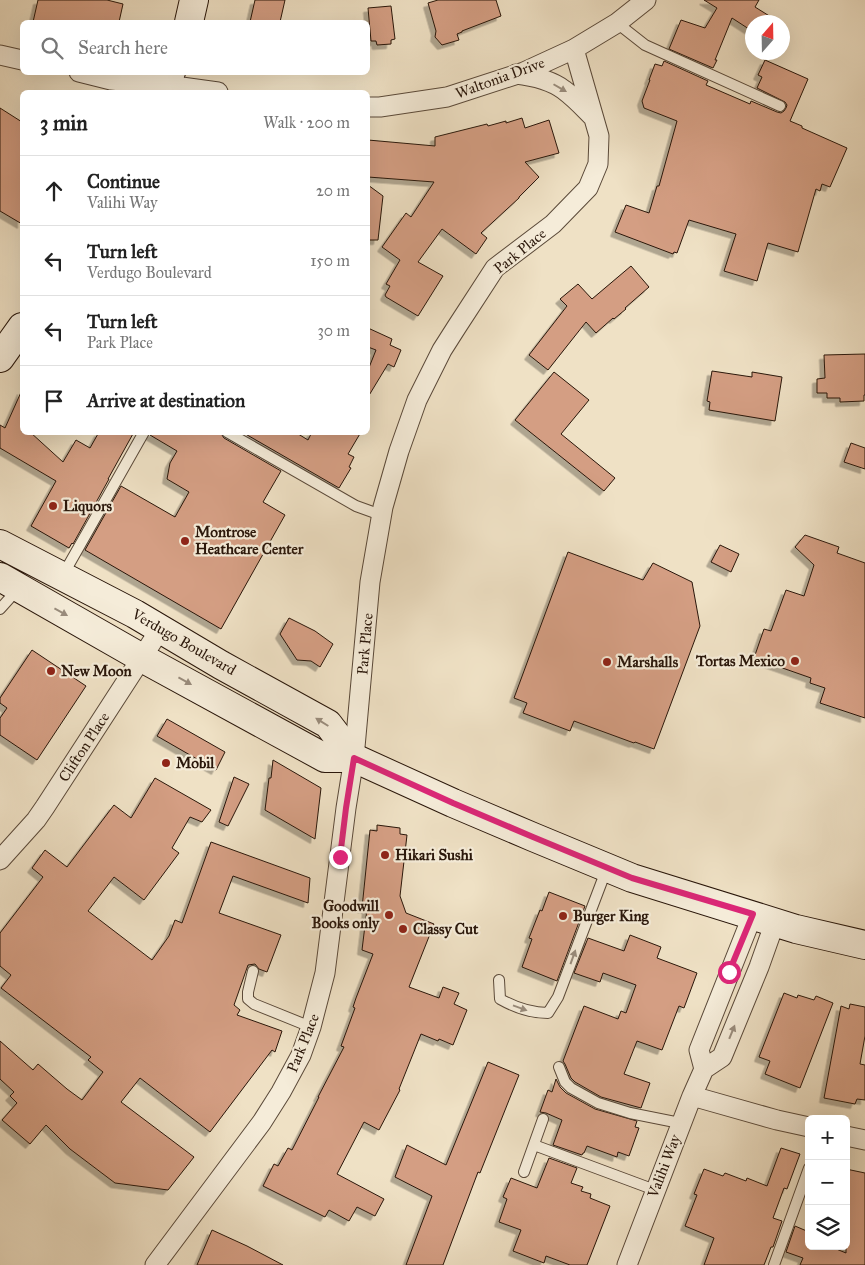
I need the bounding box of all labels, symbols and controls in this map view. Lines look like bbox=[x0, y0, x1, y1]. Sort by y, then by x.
north arrow bbox=[745, 15, 790, 60]
search box bbox=[20, 20, 370, 75]
icon: search bbox=[38, 34, 66, 62]
text: Search here bbox=[78, 36, 168, 59]
street label: Waltonia Drive bbox=[453, 54, 547, 102]
one-way arrow bbox=[552, 84, 567, 92]
text: 3 min bbox=[40, 110, 88, 136]
text: Walk · 200 m bbox=[263, 113, 350, 132]
text: Continue bbox=[87, 170, 160, 193]
icon: ahead bbox=[40, 177, 68, 205]
text: 20 m bbox=[316, 181, 350, 200]
text: Valihi Way bbox=[87, 193, 158, 212]
street label: Park Place bbox=[490, 225, 550, 277]
text: Turn left bbox=[87, 240, 157, 263]
icon: left bbox=[40, 247, 68, 275]
text: 150 m bbox=[310, 251, 350, 270]
text: Verdugo Boulevard bbox=[87, 263, 212, 282]
text: Turn left bbox=[87, 310, 157, 333]
icon: left bbox=[40, 317, 68, 345]
text: 30 m bbox=[317, 321, 350, 340]
text: Park Place bbox=[87, 333, 153, 352]
icon: arrive bbox=[40, 387, 68, 415]
text: Arrive at destination bbox=[87, 389, 245, 412]
place label: Liquors bbox=[63, 497, 113, 516]
marker: Liquors bbox=[47, 500, 59, 512]
place label: Montrose Heathcare Center bbox=[195, 523, 304, 558]
marker: Montrose Heathcare Center bbox=[179, 535, 191, 547]
street label: Verdugo Boulevard bbox=[128, 604, 240, 679]
one-way arrow bbox=[53, 608, 68, 616]
street label: Park Place bbox=[353, 612, 377, 676]
place label: Tortas Mexico bbox=[695, 652, 785, 670]
place label: Marshalls bbox=[617, 653, 679, 671]
marker: Tortas Mexico bbox=[789, 655, 801, 667]
marker: Marshalls bbox=[601, 656, 613, 668]
place label: New Moon bbox=[61, 662, 132, 680]
marker: New Moon bbox=[45, 665, 57, 677]
one-way arrow bbox=[177, 677, 192, 685]
street label: Clifton Place bbox=[55, 709, 113, 785]
one-way arrow bbox=[316, 717, 329, 726]
place label: Mobil bbox=[176, 754, 215, 772]
marker: Mobil bbox=[160, 757, 172, 769]
route end bbox=[329, 846, 352, 869]
place label: Hikari Sushi bbox=[395, 846, 474, 864]
marker: Hikari Sushi bbox=[379, 849, 391, 861]
place label: Goodwill Books only bbox=[312, 897, 380, 933]
place label: Burger King bbox=[573, 907, 650, 926]
marker: Goodwill Books only bbox=[383, 909, 395, 921]
marker: Burger King bbox=[557, 910, 569, 922]
place label: Classy Cut bbox=[413, 920, 479, 939]
marker: Classy Cut bbox=[397, 923, 409, 935]
one-way arrow bbox=[569, 949, 577, 964]
route start bbox=[718, 961, 741, 984]
one-way arrow bbox=[513, 1004, 528, 1012]
street label: Park Place bbox=[283, 1011, 323, 1075]
one-way arrow bbox=[729, 1025, 737, 1039]
map controls bbox=[805, 1115, 850, 1250]
button: + bbox=[805, 1115, 850, 1160]
street label: Valihi Way bbox=[643, 1131, 685, 1201]
button: − bbox=[805, 1160, 850, 1205]
button: layers bbox=[805, 1205, 850, 1250]

